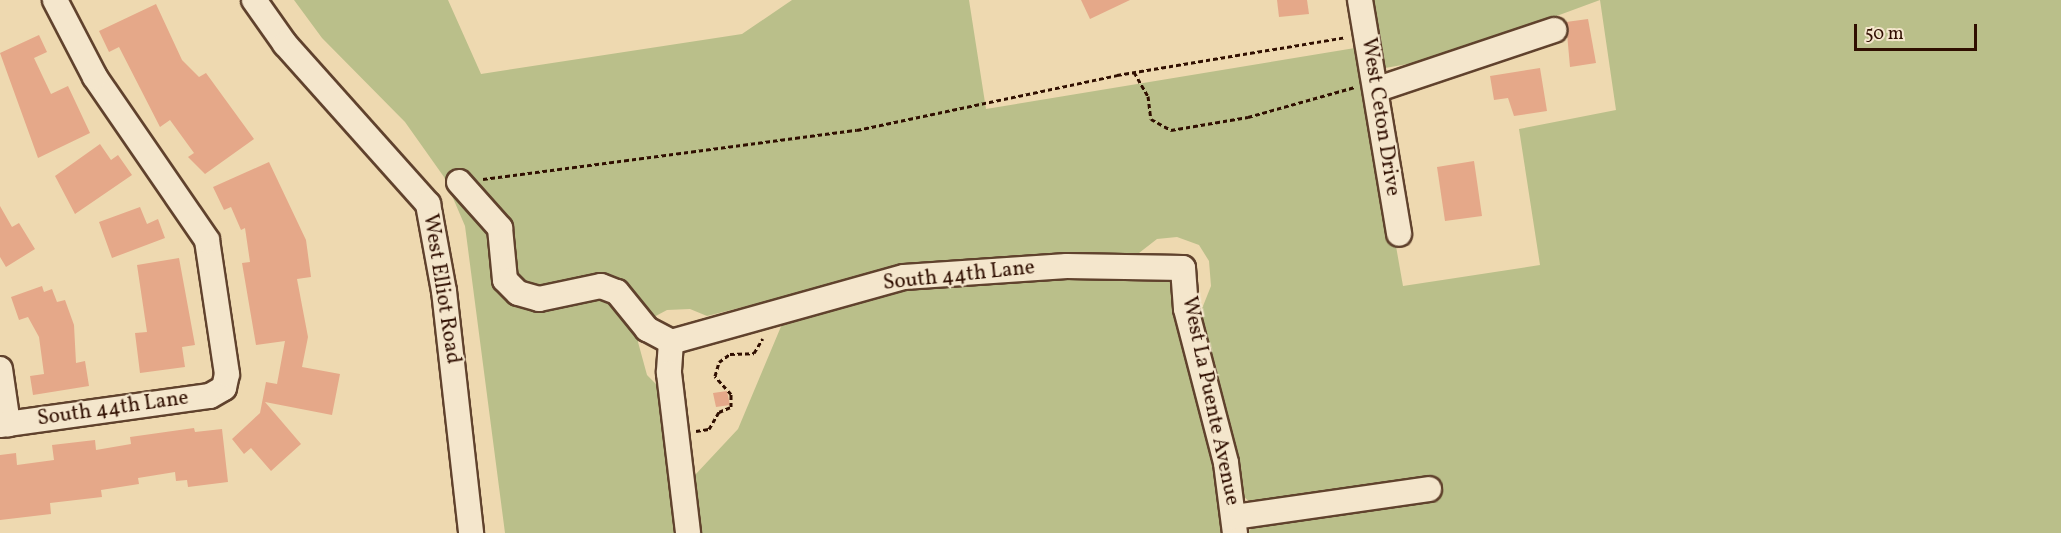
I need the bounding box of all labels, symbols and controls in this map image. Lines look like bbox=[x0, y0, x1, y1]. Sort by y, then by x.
scale bar bbox=[1857, 12, 1980, 50]
text: 50 m bbox=[1865, 22, 1904, 47]
street label: West Ceton Drive bbox=[1355, 36, 1405, 198]
street label: West Elliot Road bbox=[417, 212, 465, 366]
street label: South 44th Lane bbox=[882, 255, 1036, 297]
street label: West La Puente Avenue bbox=[1176, 294, 1244, 508]
street label: South 44th Lane bbox=[36, 386, 190, 432]

